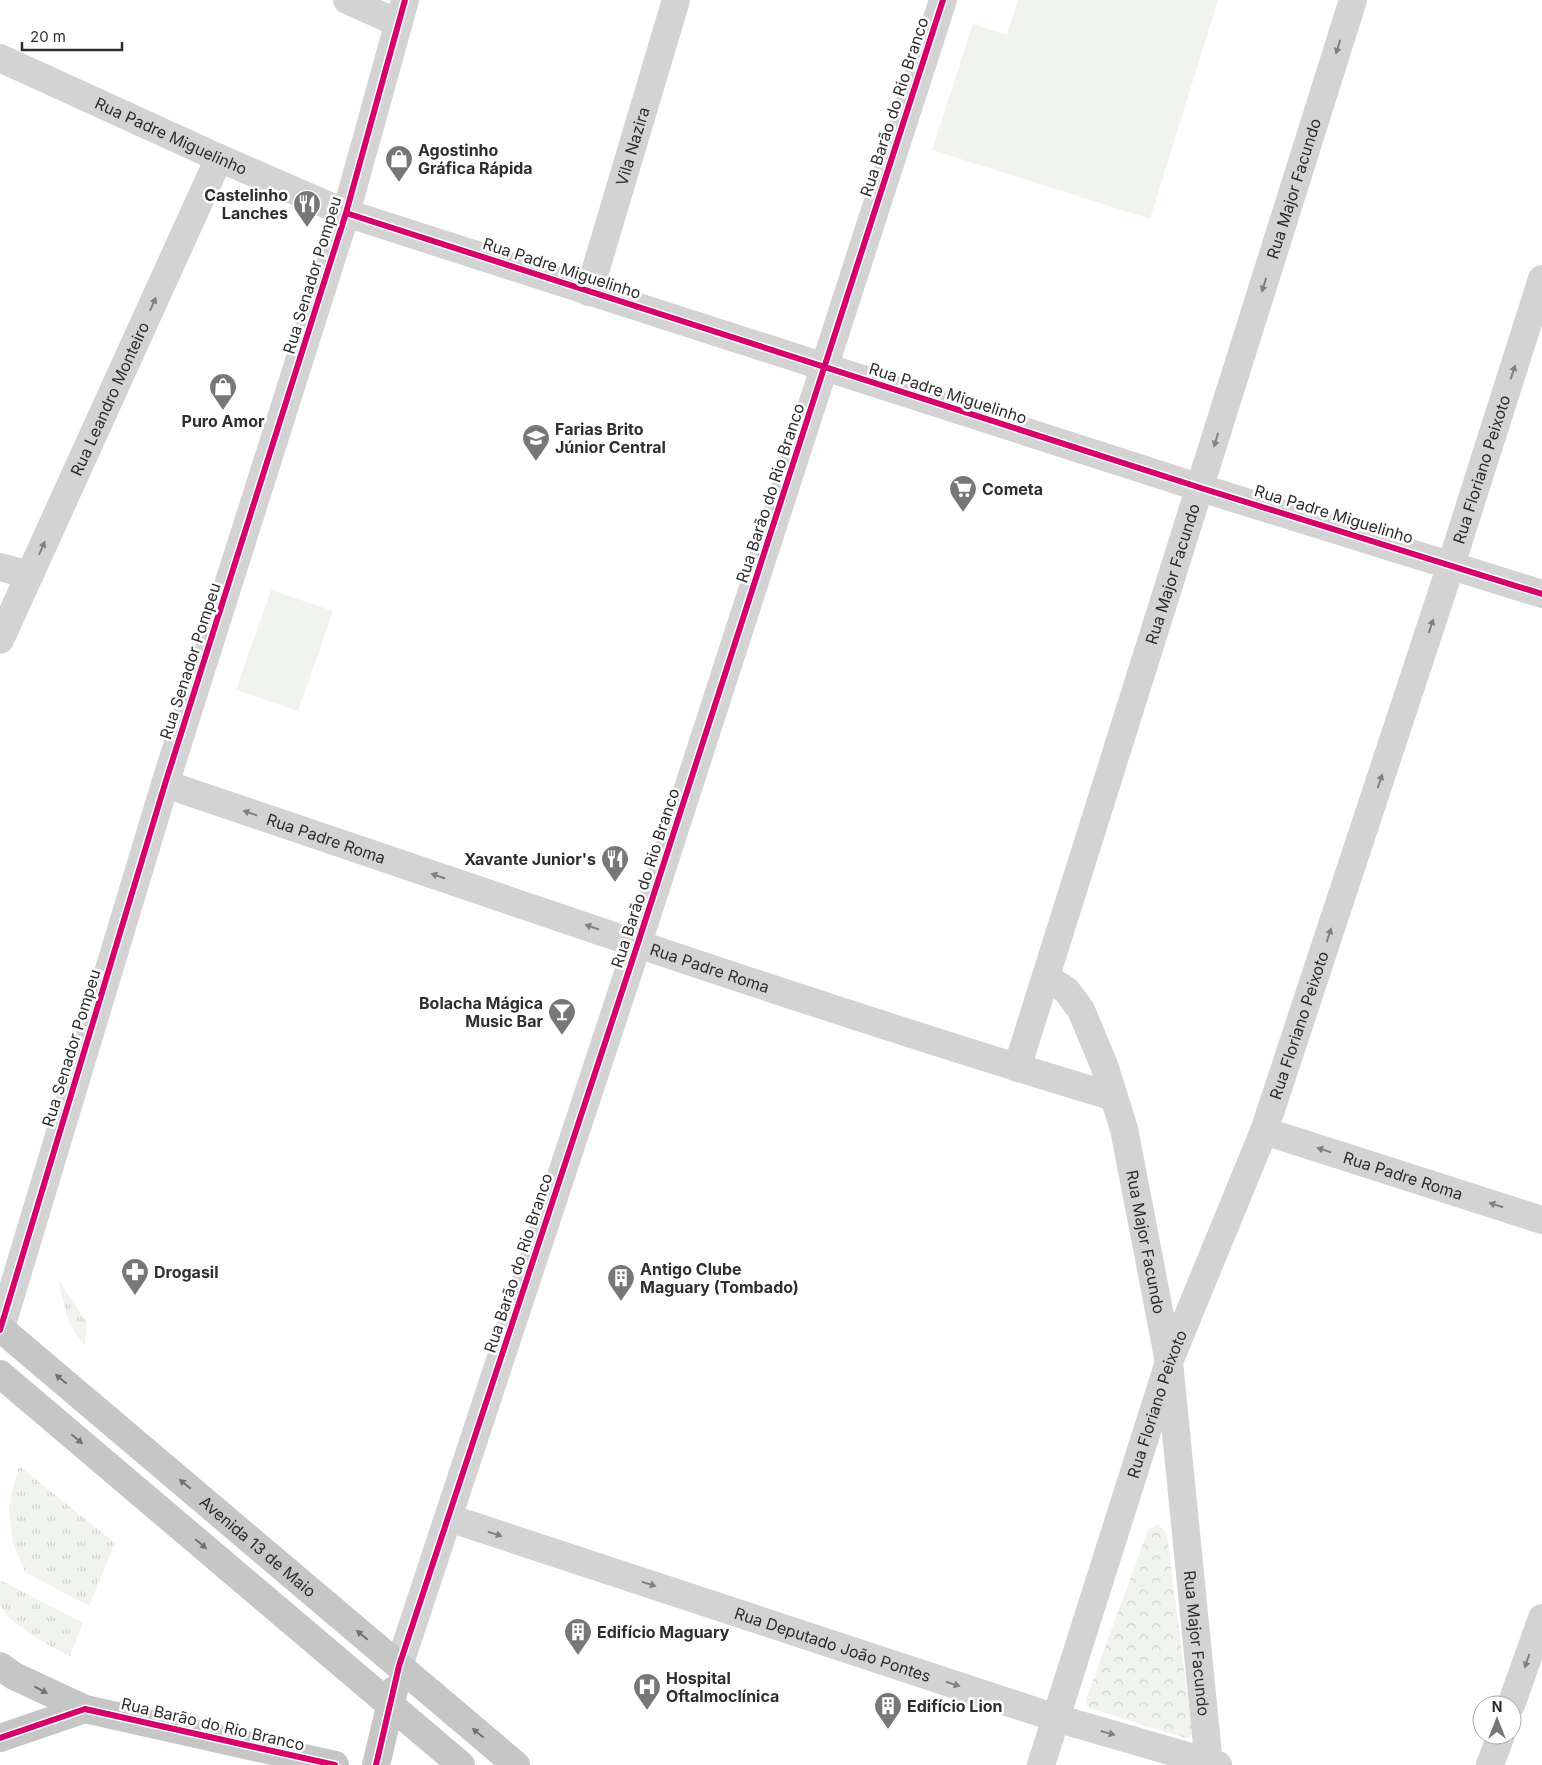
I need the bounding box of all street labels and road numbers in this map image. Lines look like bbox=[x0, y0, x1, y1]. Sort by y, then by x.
street label: Rua Barão do Rio Branco bbox=[855, 15, 933, 199]
street label: Rua Padre Miguelinho bbox=[92, 93, 250, 179]
street label: Vila Nazira bbox=[611, 105, 654, 188]
street label: Rua Major Facundo bbox=[1262, 116, 1325, 261]
street label: Rua Senador Pompeu bbox=[279, 194, 345, 356]
street label: Rua Padre Miguelinho bbox=[480, 233, 644, 303]
street label: Rua Leandro Monteiro bbox=[66, 319, 153, 479]
street label: Rua Padre Miguelinho bbox=[866, 358, 1030, 428]
street label: Rua Floriano Peixoto bbox=[1448, 393, 1514, 546]
street label: Rua Barão do Rio Branco bbox=[731, 401, 809, 585]
street label: Rua Padre Miguelinho bbox=[1252, 480, 1416, 548]
street label: Rua Major Facundo bbox=[1141, 501, 1204, 647]
street label: Rua Senador Pompeu bbox=[155, 580, 225, 742]
street label: Rua Barão do Rio Branco bbox=[606, 786, 684, 970]
street label: Rua Padre Roma bbox=[264, 809, 388, 868]
street label: Rua Padre Roma bbox=[648, 939, 772, 997]
street label: Rua Floriano Peixoto bbox=[1265, 949, 1333, 1102]
street label: Rua Senador Pompeu bbox=[38, 967, 104, 1129]
street label: Rua Padre Roma bbox=[1341, 1147, 1465, 1204]
street label: Rua Major Facundo bbox=[1122, 1168, 1169, 1315]
street label: Rua Barão do Rio Branco bbox=[479, 1171, 557, 1355]
street label: Rua Floriano Peixoto bbox=[1123, 1327, 1191, 1481]
street label: Avenida 13 de Maio bbox=[196, 1492, 320, 1601]
street label: Rua Major Facundo bbox=[1180, 1569, 1214, 1717]
street label: Rua Deputado João Pontes bbox=[732, 1603, 933, 1686]
street label: Rua Barão do Rio Branco bbox=[119, 1693, 307, 1755]

